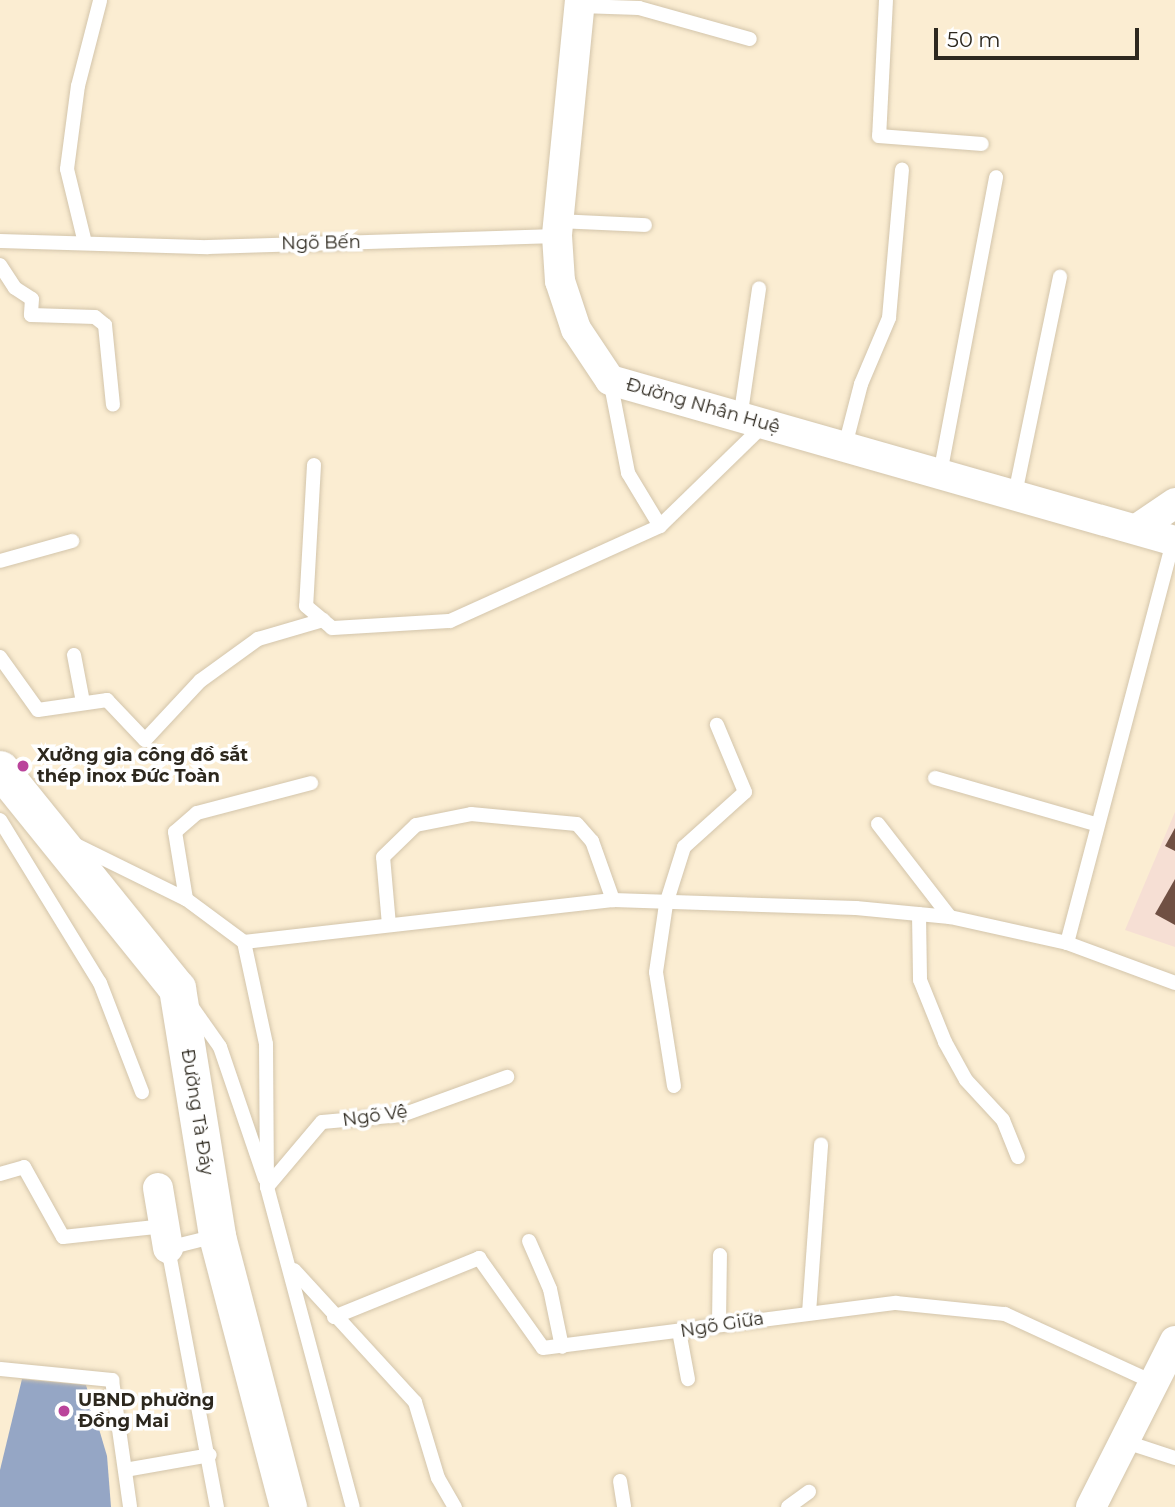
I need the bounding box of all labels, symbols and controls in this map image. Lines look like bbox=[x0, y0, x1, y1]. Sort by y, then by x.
scale bar bbox=[937, 14, 1142, 58]
text: 50 m bbox=[947, 27, 1001, 52]
street label: Ngõ Bến bbox=[281, 232, 361, 254]
street label: Đường Nhân Huệ bbox=[624, 374, 782, 438]
place label: Xưởng gia công đồ sắt thép inox Đức Toàn bbox=[37, 745, 248, 788]
marker: Xưởng gia công đồ sắt thép inox Đức Toàn bbox=[15, 758, 31, 774]
street label: Đường Tà Đáy bbox=[176, 1047, 218, 1177]
street label: Ngõ Vệ bbox=[341, 1101, 409, 1131]
street label: Ngõ Giữa bbox=[679, 1308, 765, 1342]
place label: UBND phường Đồng Mai bbox=[78, 1390, 214, 1432]
marker: UBND phường Đồng Mai bbox=[56, 1403, 72, 1419]

